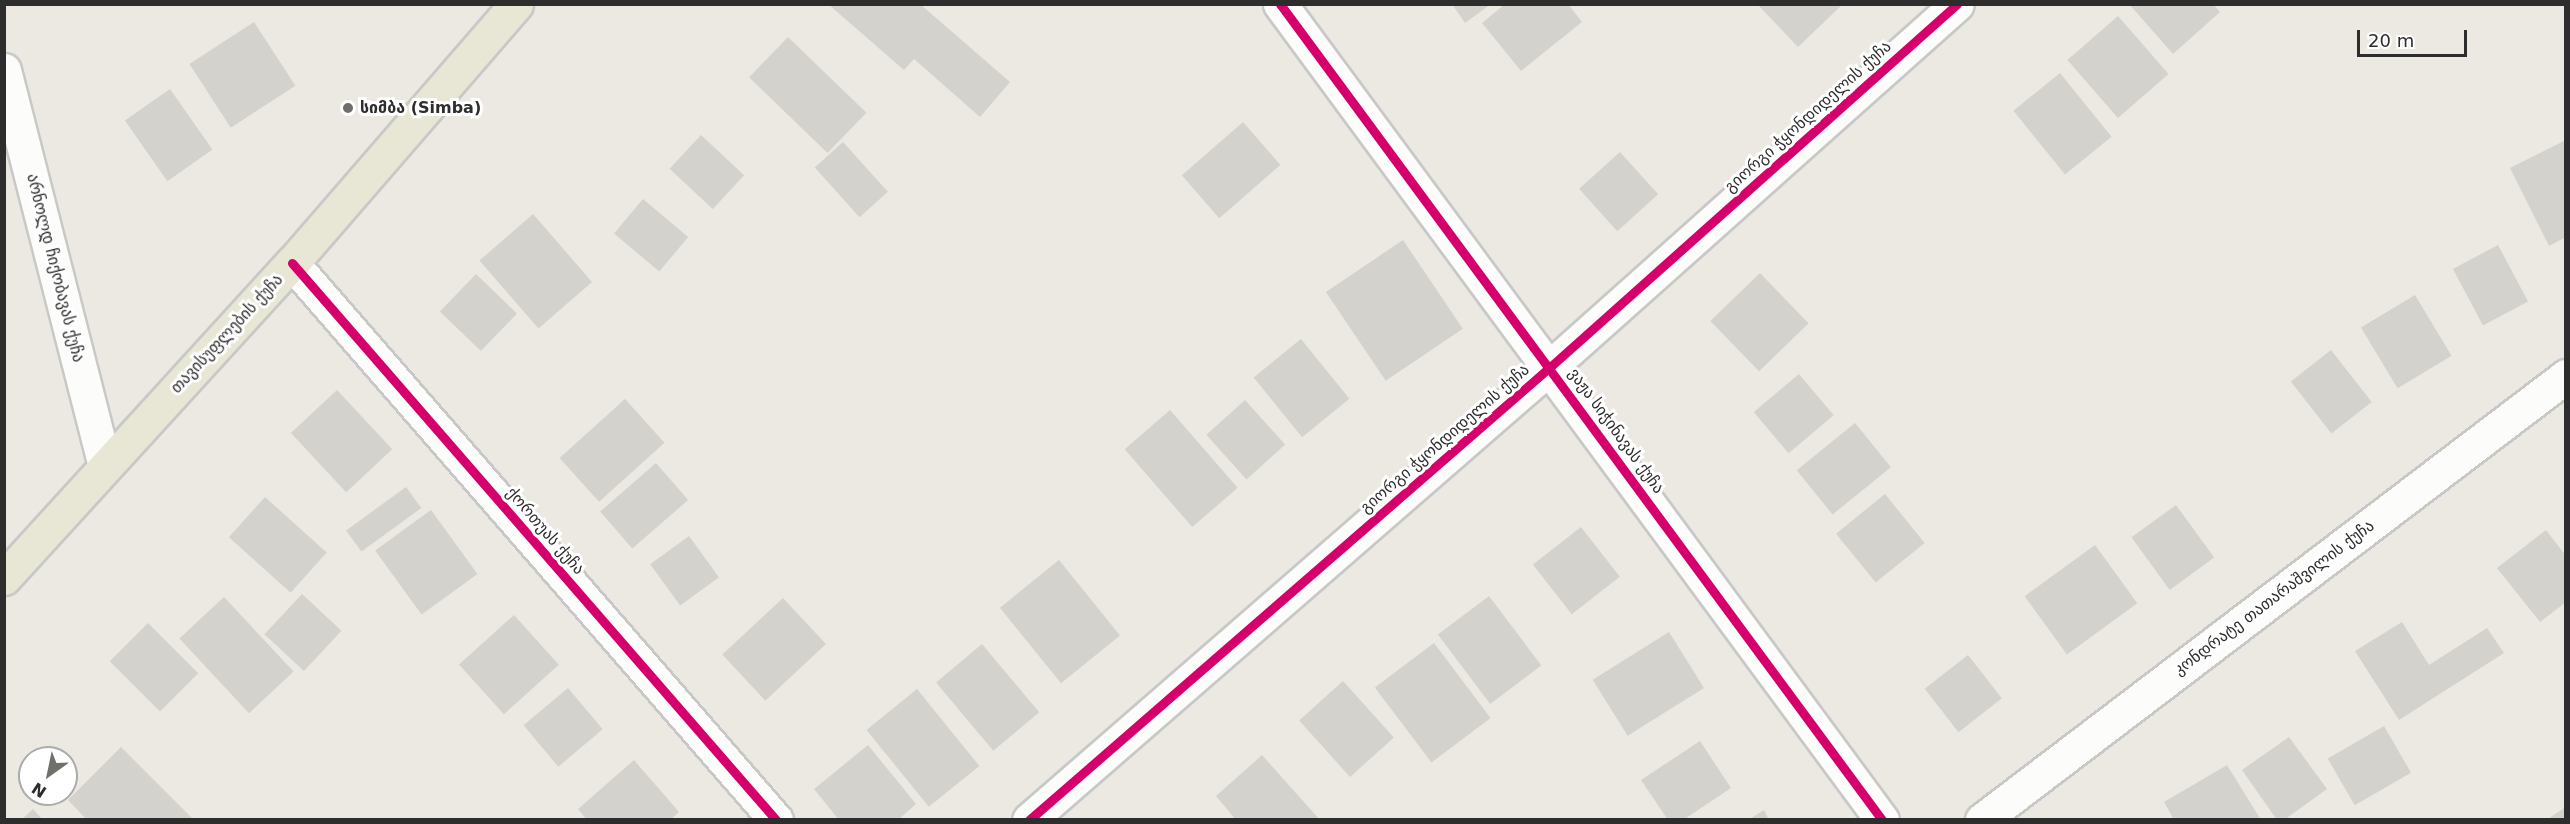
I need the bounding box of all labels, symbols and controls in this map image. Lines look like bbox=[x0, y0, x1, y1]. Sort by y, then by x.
scale bar bbox=[2360, 18, 2470, 56]
text: 20 m bbox=[2368, 30, 2414, 51]
street label: გიორგი ჭყონდიდელის ქუჩა bbox=[1721, 37, 1895, 197]
place label: სიმბა (Simba) bbox=[360, 98, 481, 118]
marker: სიმბა (Simba) bbox=[341, 101, 355, 115]
street label: არნოლდ ჩიქობავას ქუჩა bbox=[22, 172, 88, 364]
street label: თავისუფლების ქუჩა bbox=[167, 271, 287, 397]
street label: გიორგი ჭყონდიდელის ქუჩა bbox=[1357, 360, 1533, 518]
street label: ვაჟა სიჭინავას ქუჩა bbox=[1564, 365, 1668, 497]
street label: ქორთუას ქუჩა bbox=[502, 483, 588, 579]
street label: კონდრატე თათარაშვილის ქუჩა bbox=[2170, 516, 2378, 680]
north arrow bbox=[18, 746, 78, 806]
text: N bbox=[28, 778, 50, 801]

